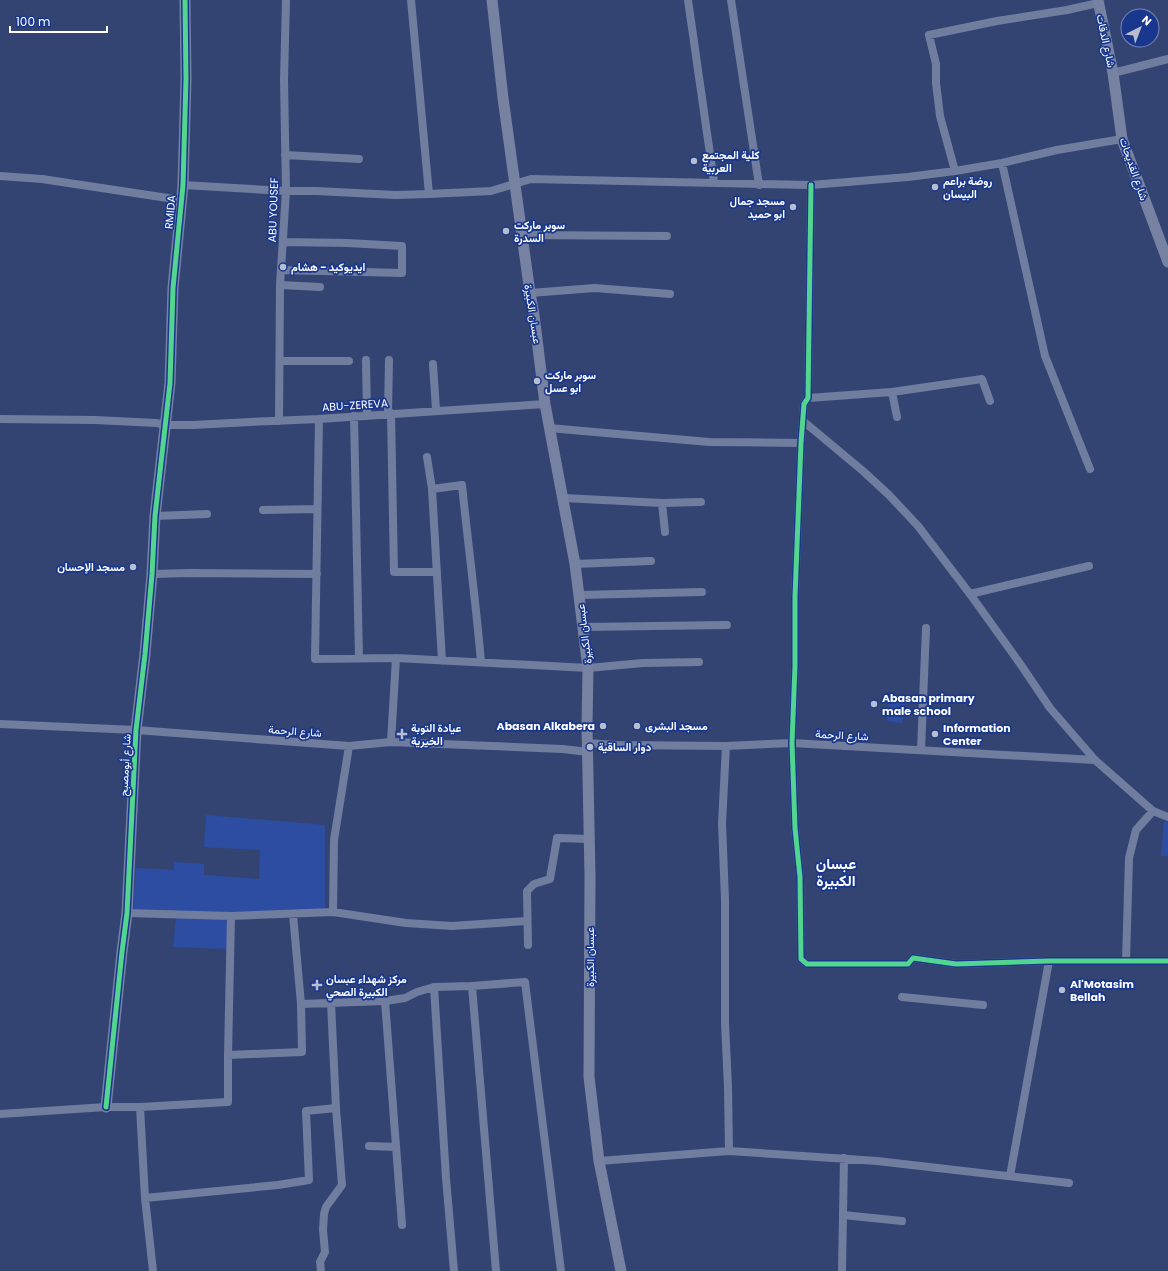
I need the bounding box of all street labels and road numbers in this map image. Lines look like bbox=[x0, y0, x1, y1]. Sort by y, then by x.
street label: شارع الدقات bbox=[1093, 13, 1120, 69]
street label: شارع القديحات bbox=[1116, 135, 1152, 203]
street label: ABU YOUSEF bbox=[264, 177, 282, 243]
street label: RMIDA bbox=[161, 194, 180, 230]
street label: عبسان الكبيرة bbox=[520, 283, 546, 345]
street label: ABU-ZEREVA bbox=[321, 395, 389, 415]
street label: عبسان الكبيرة bbox=[572, 603, 596, 665]
street label: شارع الرحمة bbox=[268, 721, 323, 741]
street label: شارع الرحمة bbox=[815, 726, 869, 744]
street label: شارع أبومصبح bbox=[115, 733, 135, 797]
street label: عبسان الكبيرة bbox=[582, 927, 598, 987]

